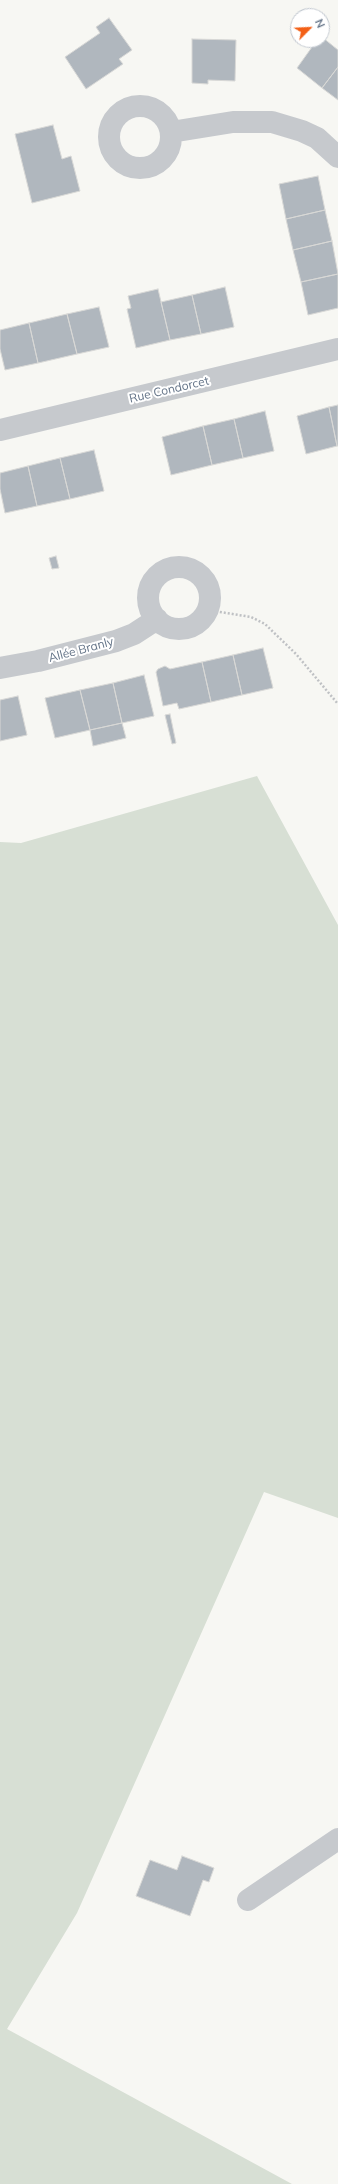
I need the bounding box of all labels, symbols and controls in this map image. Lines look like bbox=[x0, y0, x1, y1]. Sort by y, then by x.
north arrow bbox=[290, 8, 330, 48]
text: N bbox=[312, 17, 328, 30]
street label: Rue Condorcet bbox=[128, 374, 210, 406]
street label: Allée Branly bbox=[47, 634, 115, 666]

